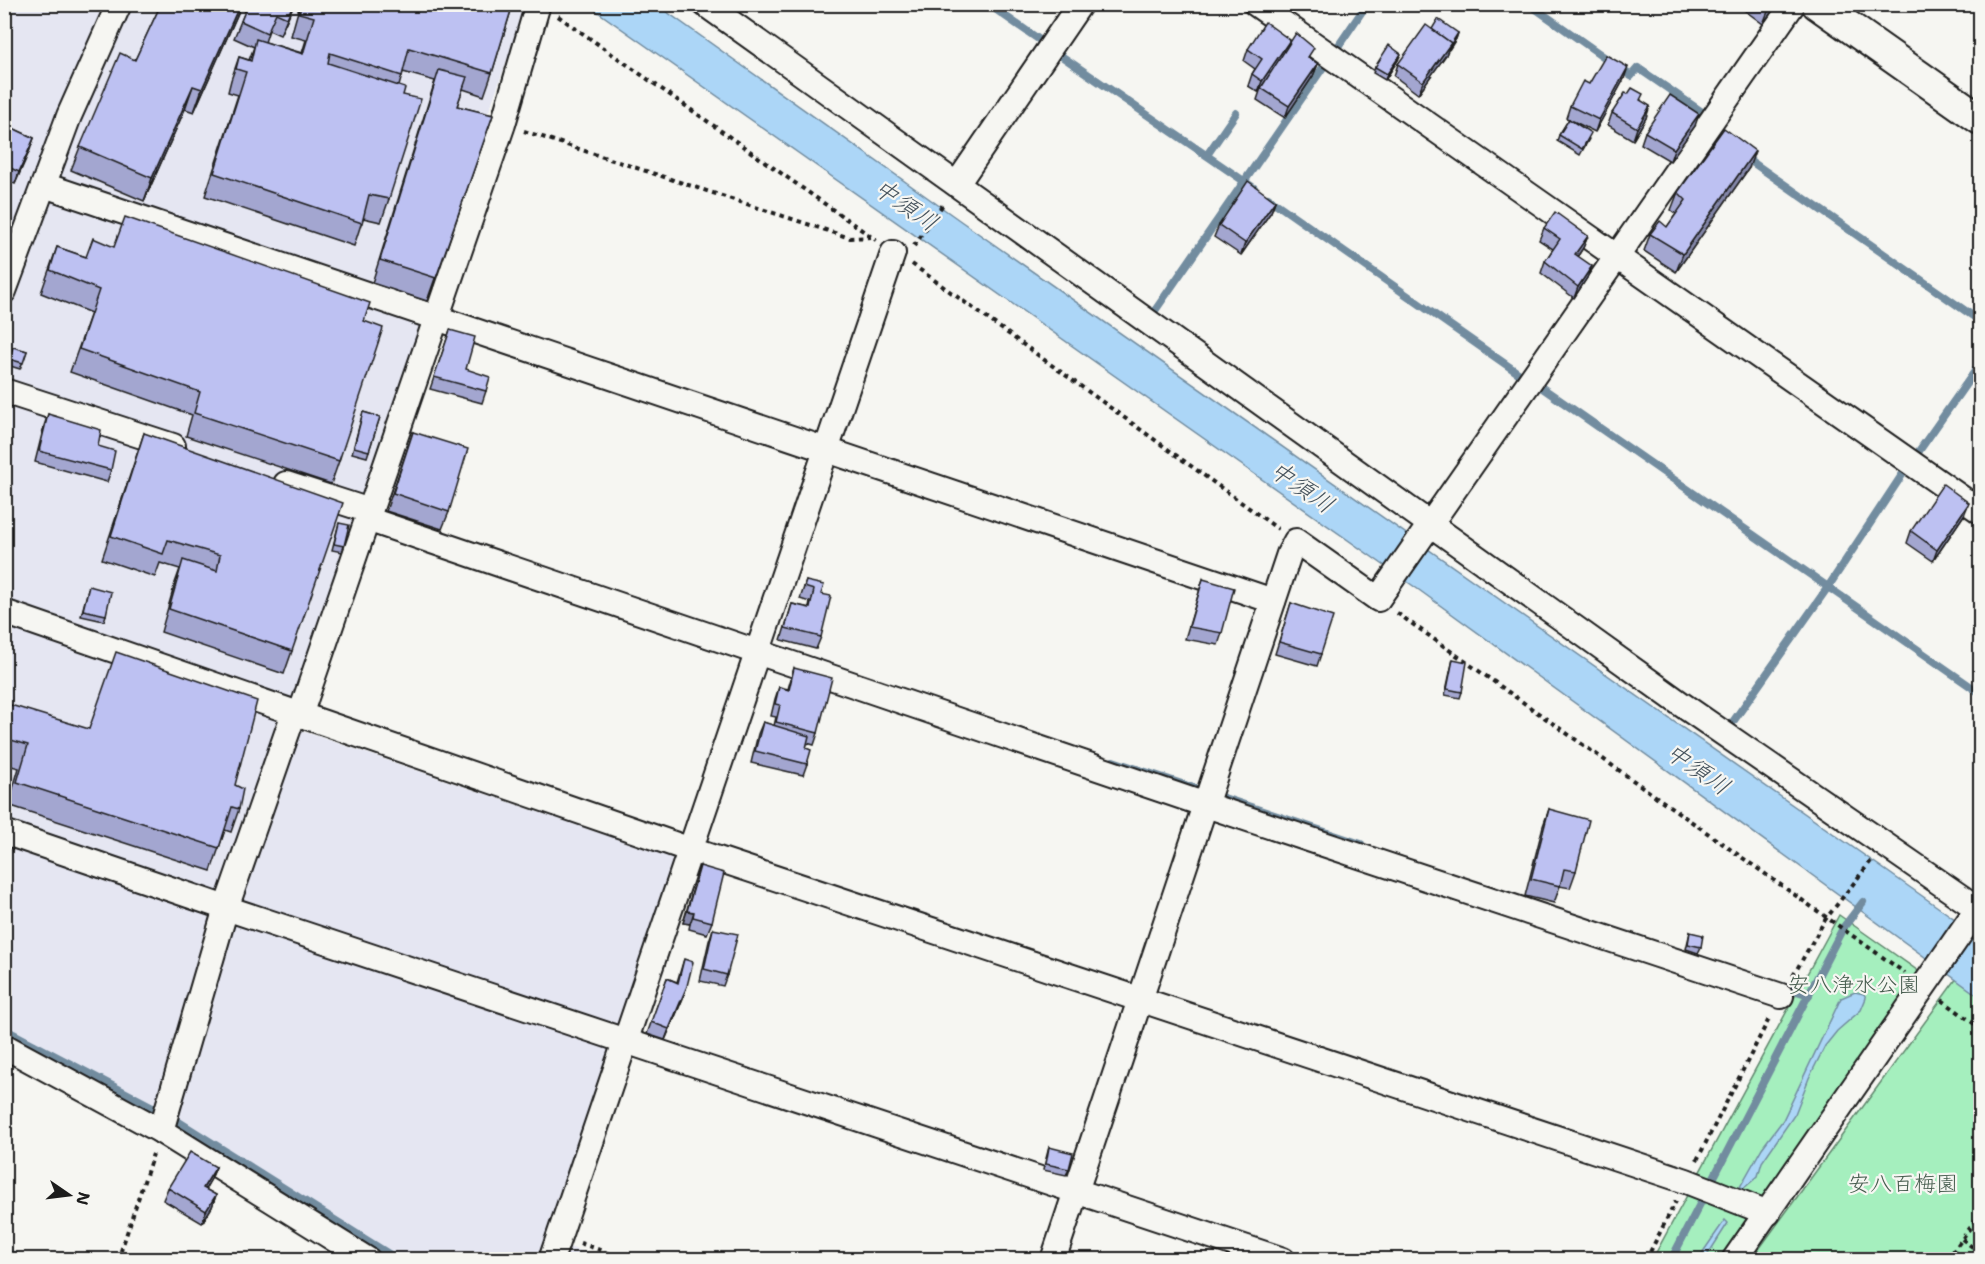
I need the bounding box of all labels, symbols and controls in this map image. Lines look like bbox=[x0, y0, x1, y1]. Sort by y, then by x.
water label: 中須川 bbox=[867, 171, 945, 239]
water label: 中須川 bbox=[1263, 453, 1341, 521]
water label: 中須川 bbox=[1659, 735, 1737, 803]
park label: 安八浄水公園 bbox=[1788, 970, 1920, 999]
north arrow bbox=[39, 1165, 99, 1225]
park label: 安八百梅園 bbox=[1848, 1169, 1958, 1198]
text: N bbox=[71, 1190, 95, 1207]

